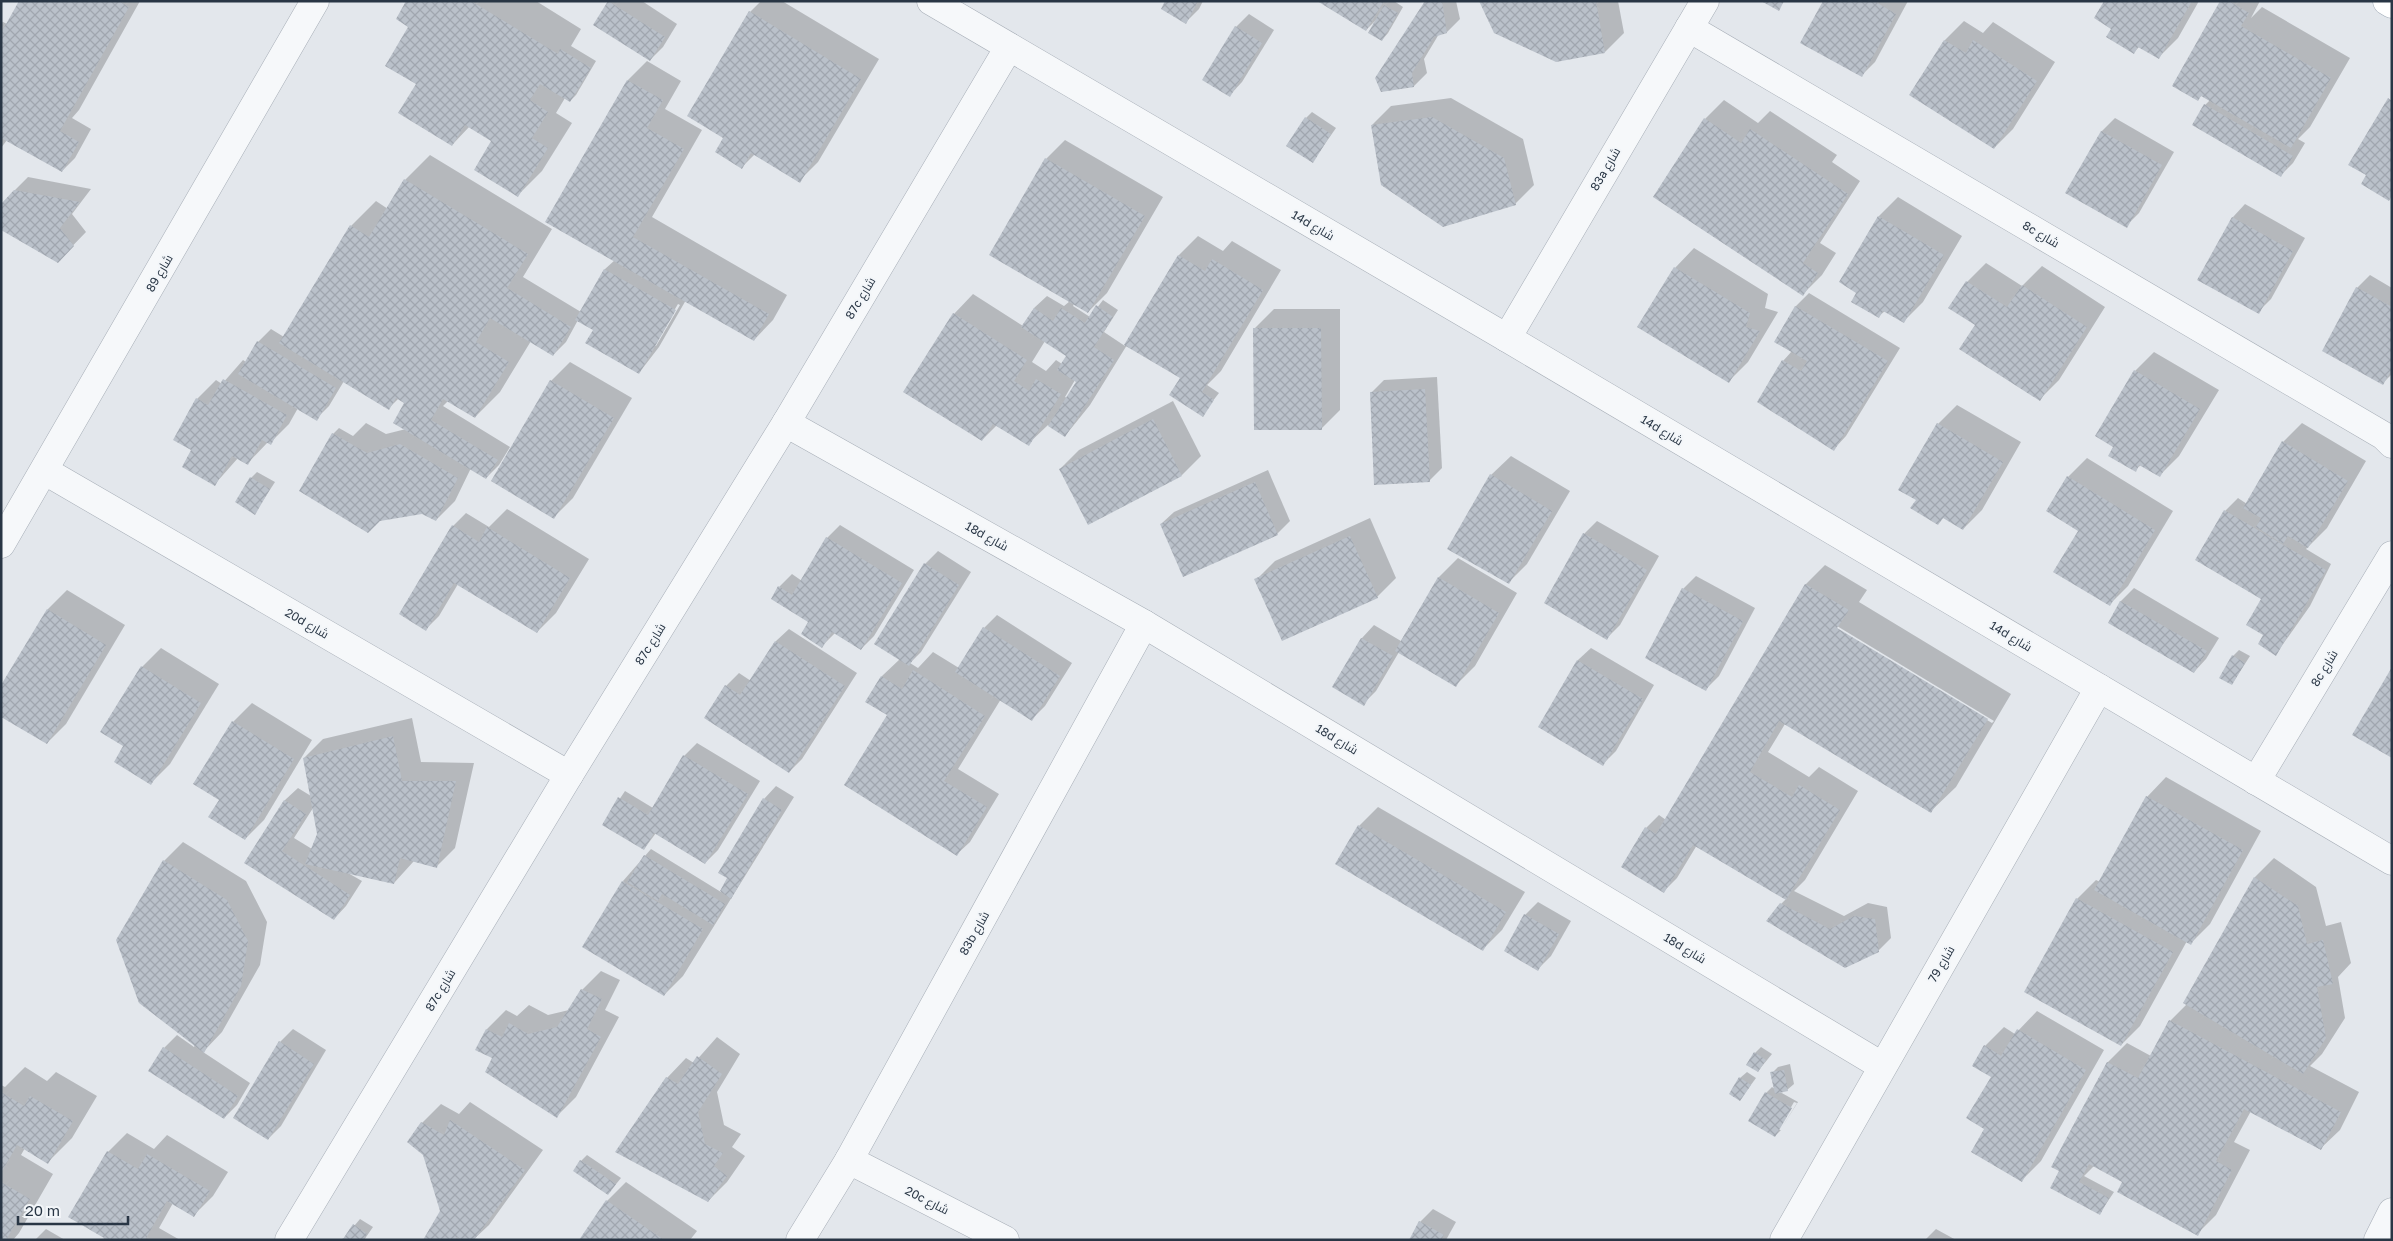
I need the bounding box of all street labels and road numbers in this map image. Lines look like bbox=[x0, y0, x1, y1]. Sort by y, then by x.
street label: 83a شارع bbox=[1587, 145, 1624, 194]
street label: 14d شارع bbox=[1288, 207, 1337, 244]
street label: 8c شارع bbox=[2019, 217, 2062, 251]
street label: شارع 89 bbox=[142, 252, 177, 295]
street label: 87c شارع bbox=[842, 274, 879, 322]
street label: 14d شارع bbox=[1638, 412, 1686, 449]
street label: 18d شارع bbox=[962, 518, 1011, 555]
street label: 20d شارع bbox=[282, 604, 332, 642]
street label: 14d شارع bbox=[1987, 618, 2035, 655]
street label: 87c شارع bbox=[631, 620, 670, 668]
street label: 8c شارع bbox=[2307, 647, 2342, 690]
street label: 18d شارع bbox=[1313, 721, 1361, 758]
street label: 83b شارع bbox=[956, 908, 993, 958]
street label: 18d شارع bbox=[1661, 930, 1709, 967]
street label: شارع 79 bbox=[1925, 943, 1958, 986]
street label: 87c شارع bbox=[422, 966, 459, 1014]
street label: 20c شارع bbox=[902, 1183, 951, 1218]

